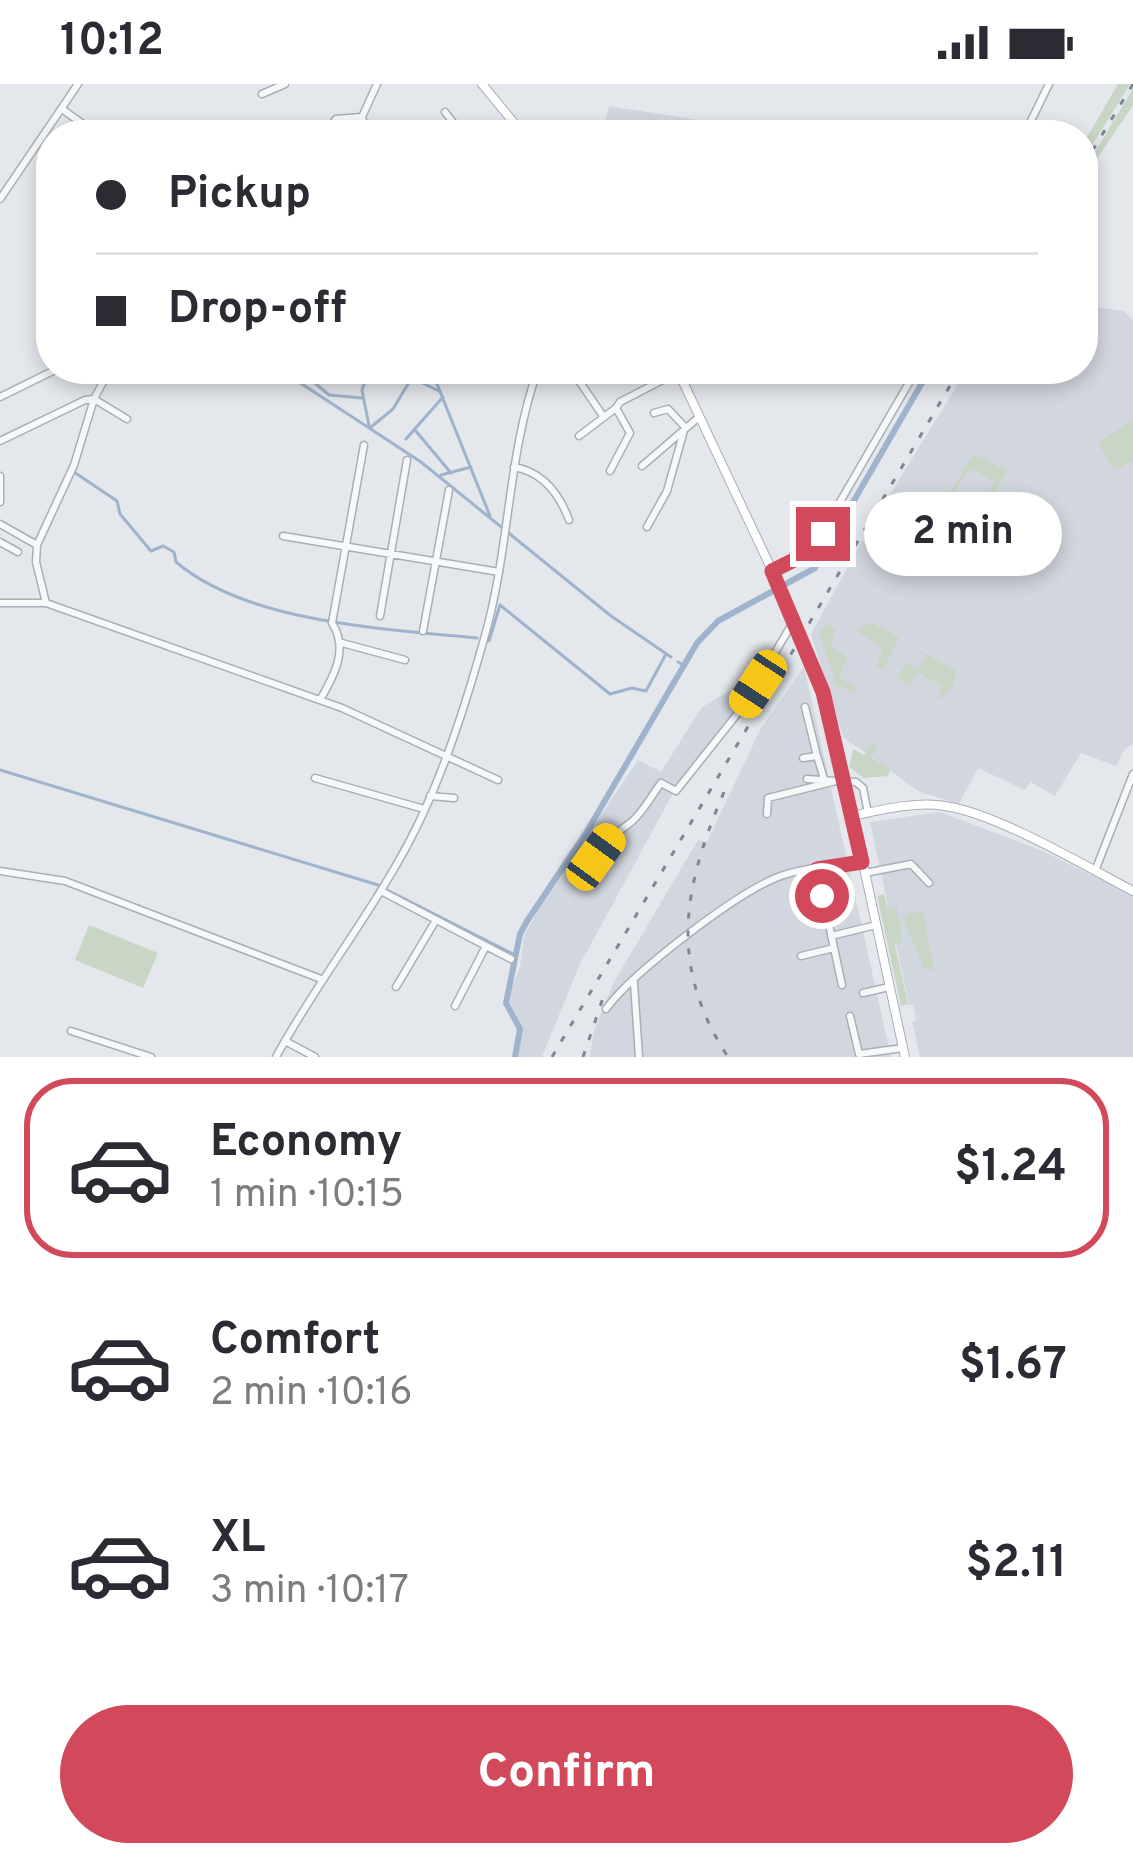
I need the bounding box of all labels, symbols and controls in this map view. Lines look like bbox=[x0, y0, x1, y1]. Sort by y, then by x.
text: 10:12 bbox=[60, 14, 164, 71]
text: Pickup bbox=[168, 167, 311, 224]
text: Drop-off bbox=[168, 282, 347, 339]
callout: 2 min bbox=[865, 492, 1063, 576]
route end bbox=[796, 507, 850, 561]
text: 2 min bbox=[912, 509, 1014, 558]
car bbox=[723, 644, 793, 724]
car bbox=[560, 817, 632, 897]
route start bbox=[795, 869, 849, 923]
icon: car bbox=[66, 1114, 174, 1222]
text: Economy bbox=[210, 1115, 402, 1172]
text: $1.24 bbox=[954, 1140, 1067, 1197]
text: 1 min · 10:15 bbox=[210, 1172, 404, 1221]
icon: car bbox=[66, 1312, 174, 1420]
text: Comfort bbox=[210, 1313, 380, 1370]
text: $1.67 bbox=[959, 1338, 1067, 1395]
text: 2 min · 10:16 bbox=[210, 1370, 412, 1419]
icon: car bbox=[66, 1510, 174, 1618]
text: XL bbox=[210, 1511, 265, 1568]
text: $2.11 bbox=[965, 1536, 1067, 1593]
text: 3 min · 10:17 bbox=[210, 1568, 409, 1617]
button: Confirm bbox=[60, 1705, 1073, 1843]

